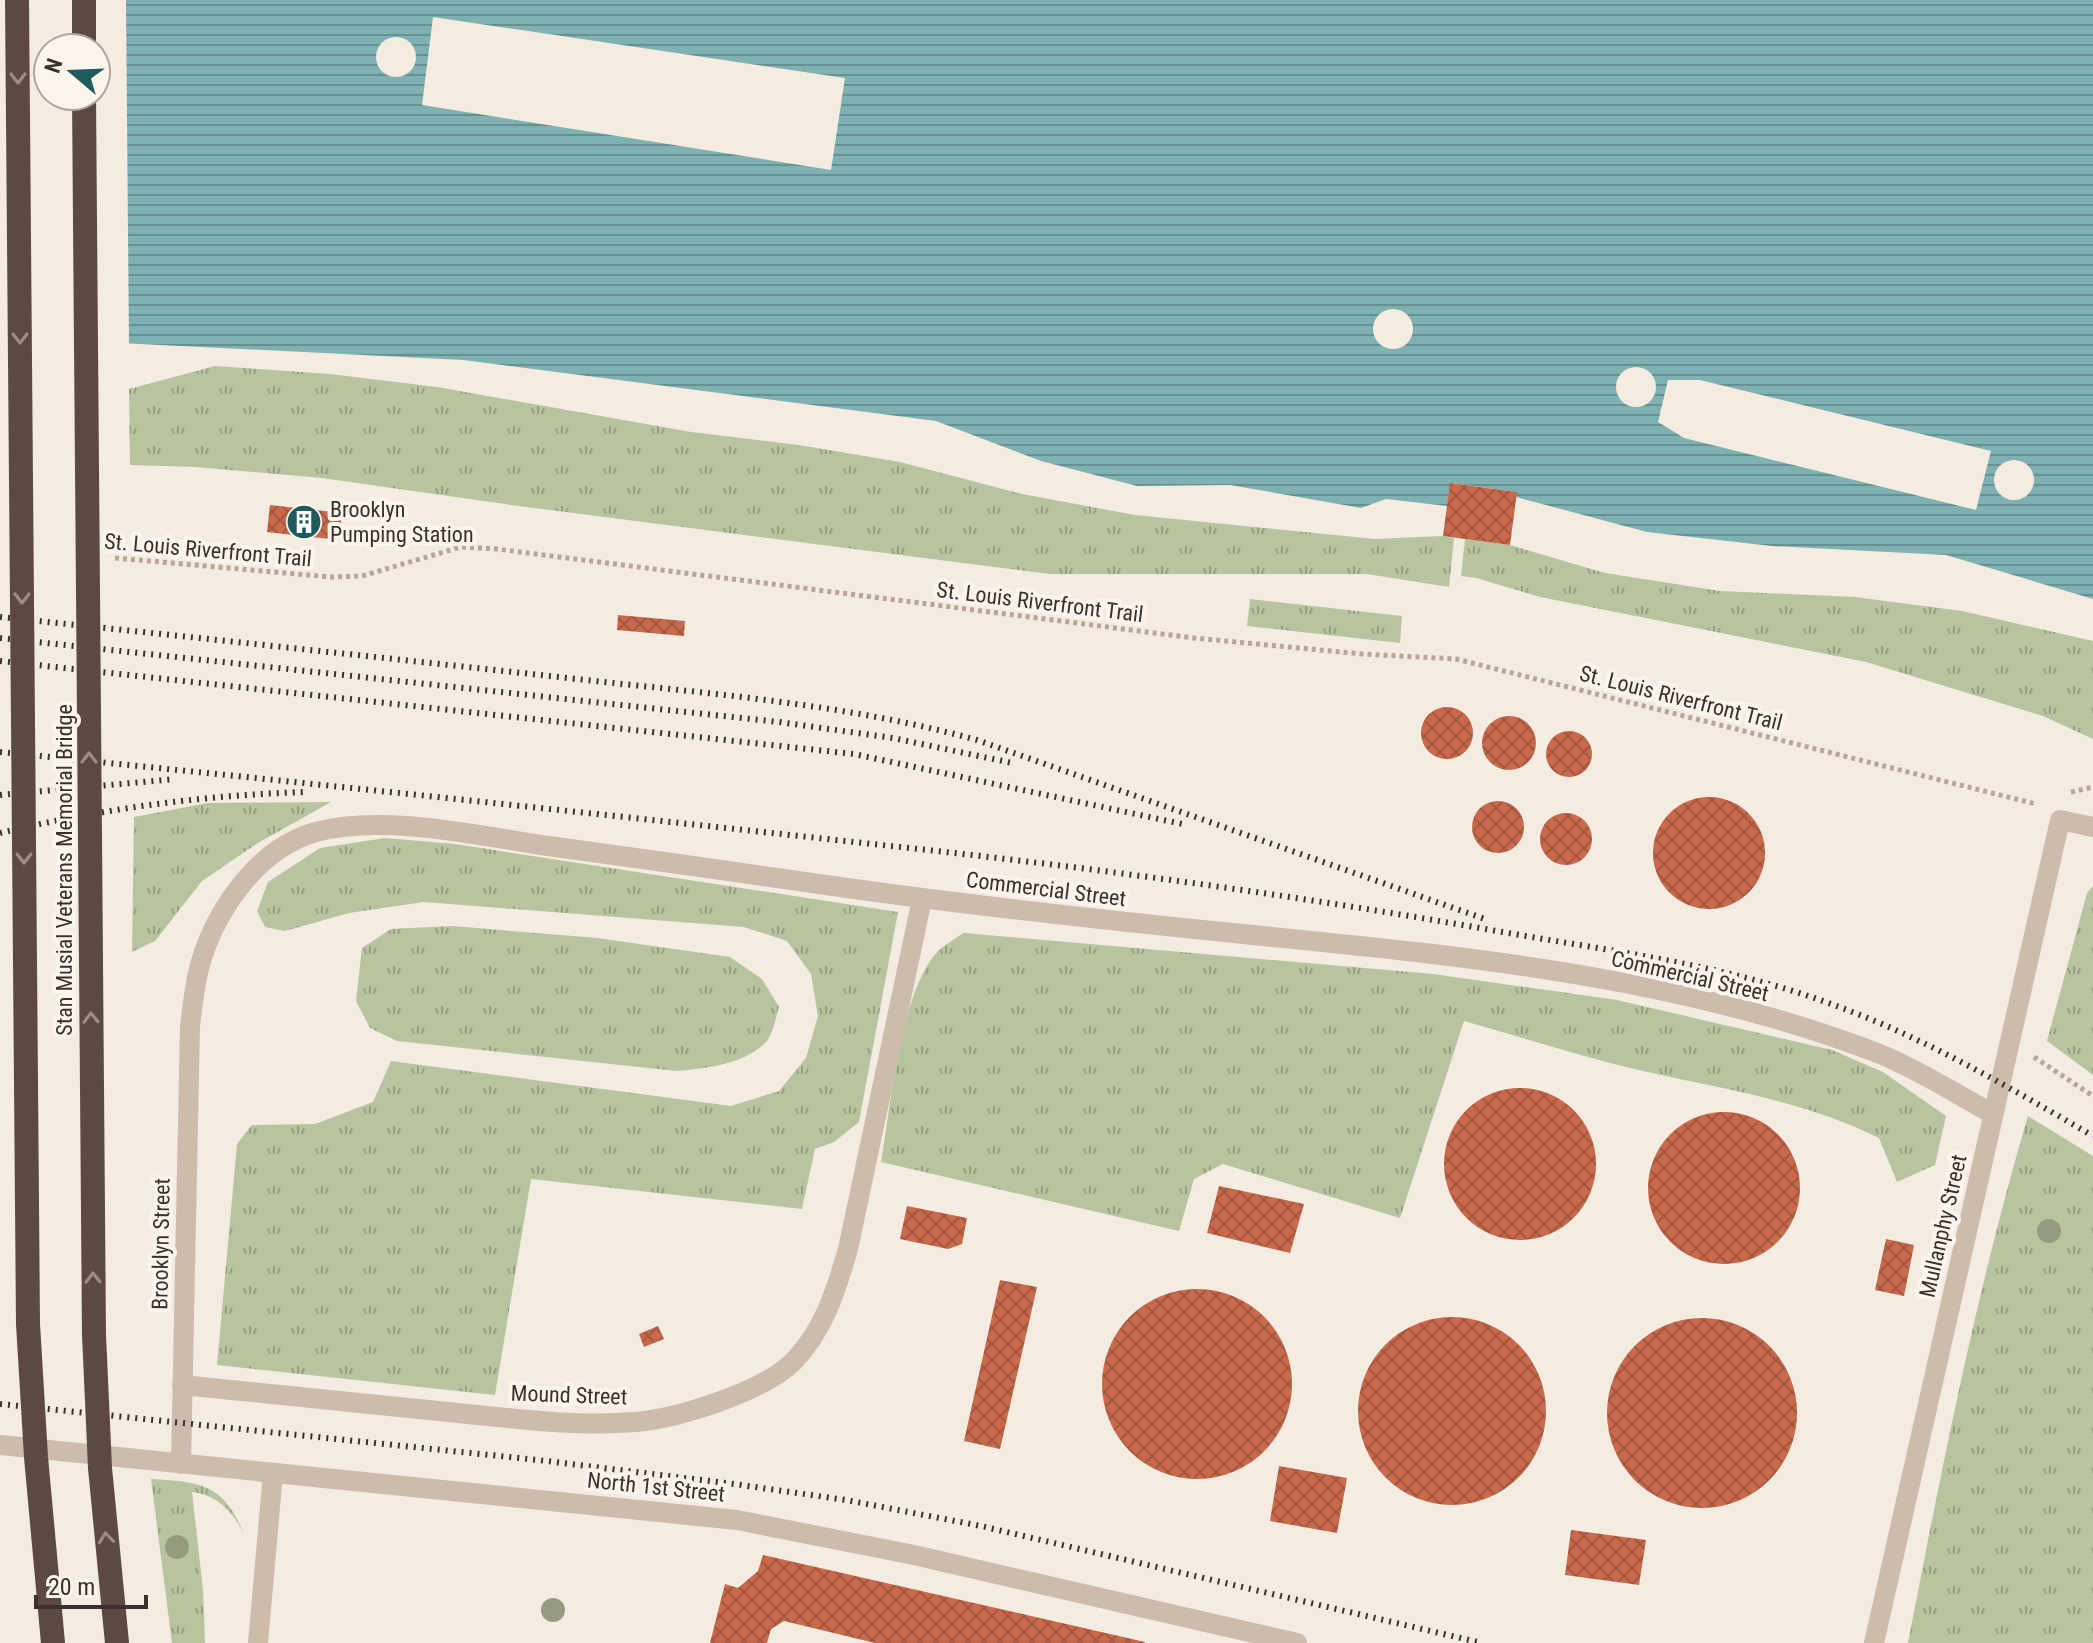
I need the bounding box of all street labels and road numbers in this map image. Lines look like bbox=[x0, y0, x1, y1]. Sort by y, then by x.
street label: St. Louis Riverfront Trail bbox=[103, 528, 313, 572]
street label: St. Louis Riverfront Trail bbox=[935, 577, 1145, 627]
street label: St. Louis Riverfront Trail bbox=[1577, 661, 1785, 735]
street label: Stan Musial Veterans Memorial Bridge bbox=[52, 704, 77, 1036]
street label: Commercial Street bbox=[965, 867, 1127, 911]
street label: Commercial Street bbox=[1609, 946, 1771, 1006]
street label: Mullanphy Street bbox=[1914, 1152, 1972, 1300]
street label: Brooklyn Street bbox=[147, 1178, 175, 1310]
street label: Mound Street bbox=[510, 1380, 628, 1410]
street label: North 1st Street bbox=[586, 1467, 726, 1507]

